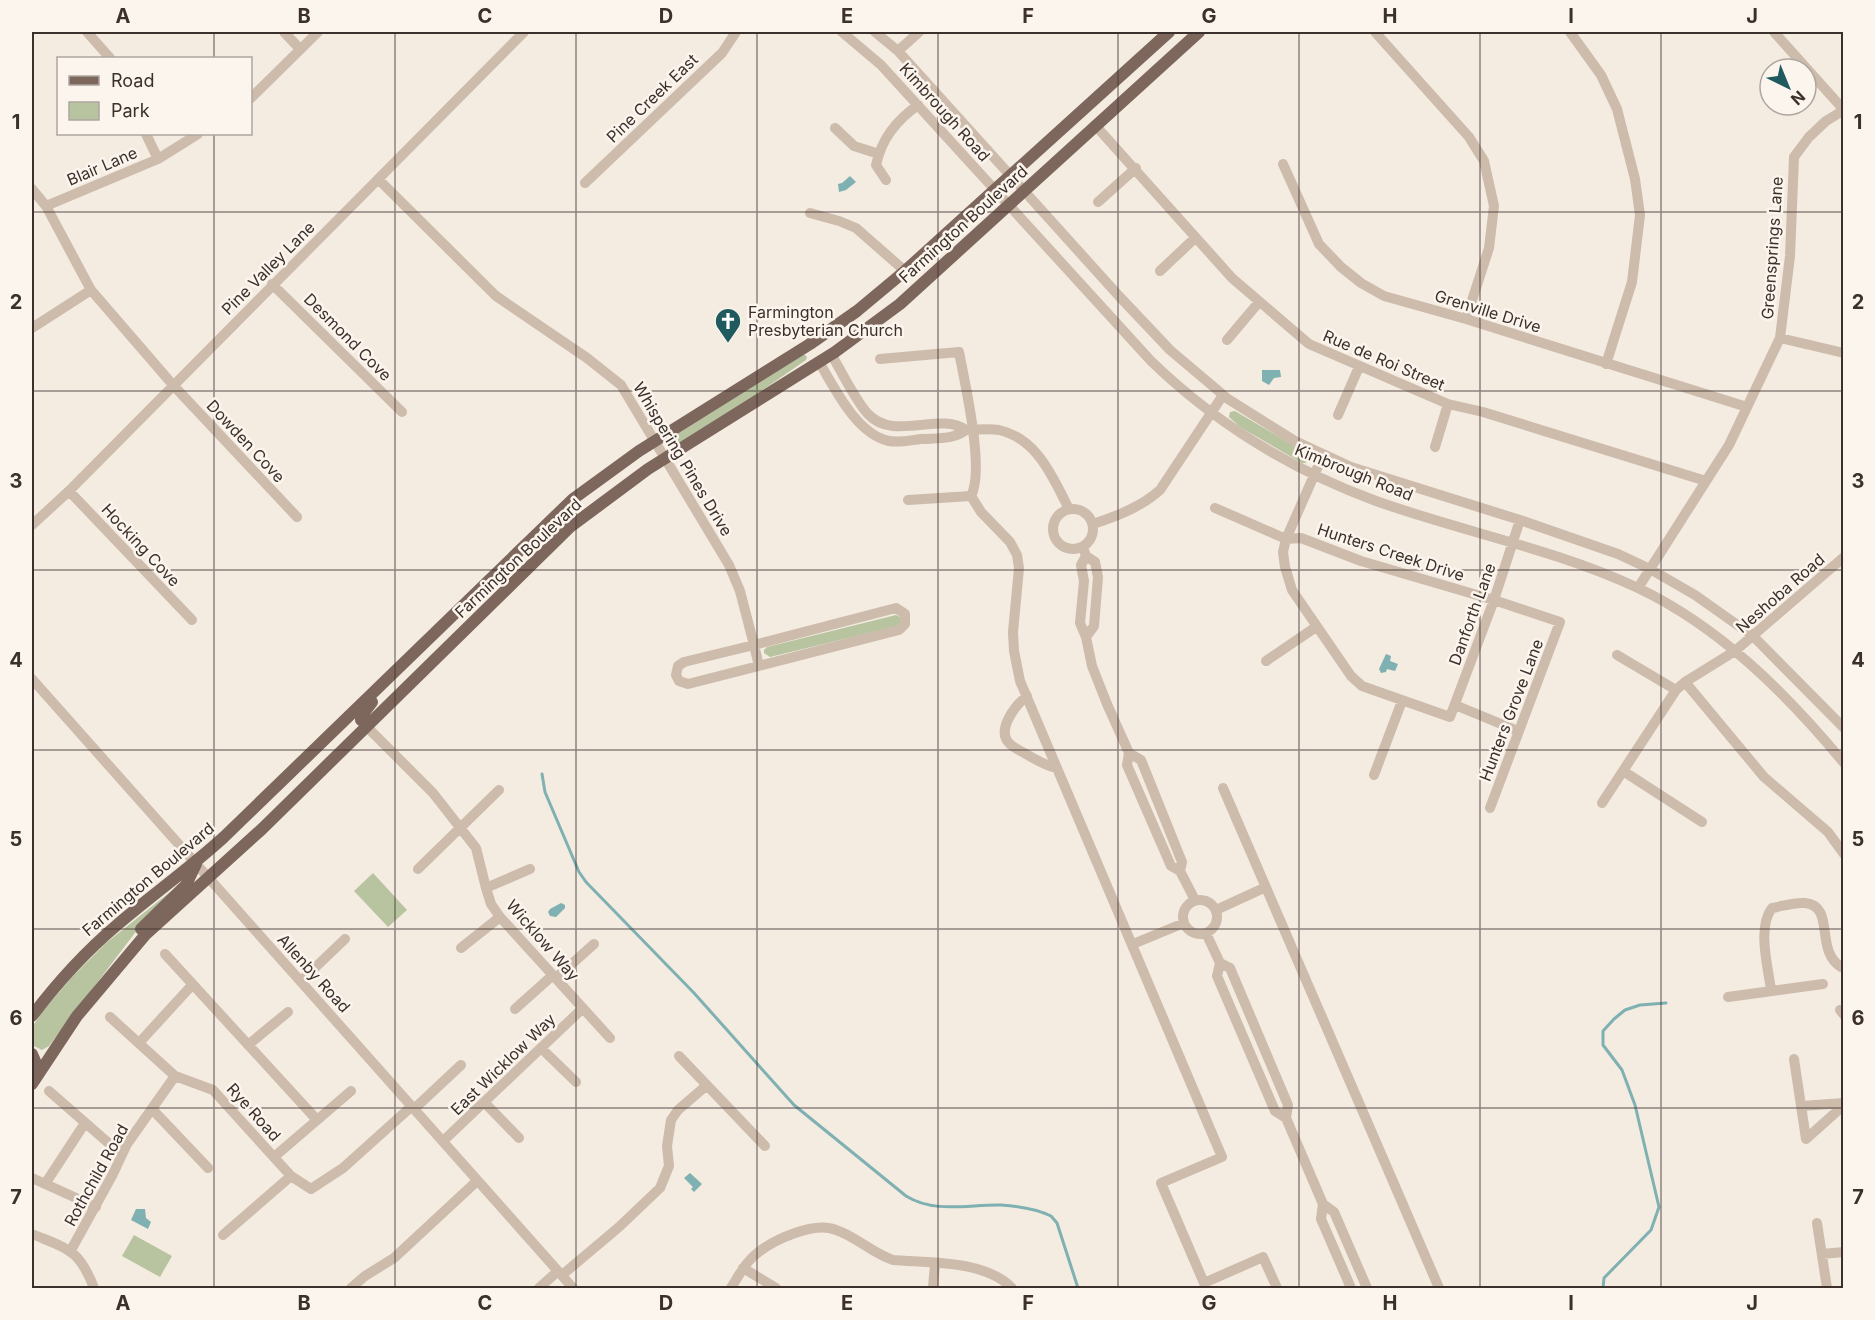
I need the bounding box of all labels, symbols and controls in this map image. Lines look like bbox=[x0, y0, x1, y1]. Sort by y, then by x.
text: A bbox=[116, 4, 131, 28]
text: B bbox=[297, 4, 311, 28]
text: C bbox=[478, 4, 492, 28]
text: D bbox=[659, 4, 673, 28]
text: E bbox=[841, 4, 853, 28]
text: F bbox=[1022, 4, 1034, 28]
text: G bbox=[1201, 4, 1217, 28]
text: H bbox=[1383, 4, 1397, 28]
text: I bbox=[1568, 4, 1574, 28]
text: J bbox=[1746, 4, 1758, 28]
street label: Pine Creek East bbox=[602, 49, 702, 147]
legend bbox=[57, 57, 252, 135]
north arrow bbox=[1758, 57, 1818, 117]
street label: Kimbrough Road bbox=[895, 59, 995, 165]
text: Road bbox=[111, 70, 154, 91]
text: N bbox=[1787, 86, 1810, 109]
text: Park bbox=[111, 100, 150, 121]
text: 1 bbox=[12, 110, 20, 134]
text: 1 bbox=[1854, 110, 1862, 134]
street label: Blair Lane bbox=[64, 142, 140, 190]
street label: Farmington Boulevard bbox=[895, 161, 1031, 287]
street label: Greensprings Lane bbox=[1757, 176, 1787, 320]
street label: Pine Valley Lane bbox=[217, 217, 319, 319]
street label: Grenville Drive bbox=[1432, 285, 1544, 337]
street label: Desmond Cove bbox=[300, 289, 396, 385]
text: 2 bbox=[10, 290, 22, 314]
text: 2 bbox=[1852, 290, 1864, 314]
place label: Farmington Presbyterian Church bbox=[748, 302, 903, 340]
church icon: Farmington Presbyterian Church bbox=[713, 306, 743, 344]
street label: Rue de Roi Street bbox=[1320, 325, 1448, 395]
street label: Whispering Pines Drive bbox=[629, 378, 737, 540]
street label: Dowden Cove bbox=[203, 396, 289, 486]
street label: Kimbrough Road bbox=[1292, 439, 1416, 505]
text: 3 bbox=[10, 469, 22, 493]
text: 3 bbox=[1852, 469, 1864, 493]
street label: Farmington Boulevard bbox=[450, 494, 586, 622]
street label: Hocking Cove bbox=[98, 499, 184, 591]
street label: Hunters Creek Drive bbox=[1315, 519, 1467, 585]
street label: Neshoba Road bbox=[1732, 549, 1828, 637]
street label: Danforth Lane bbox=[1444, 560, 1500, 668]
street label: Hunters Grove Lane bbox=[1475, 636, 1547, 784]
text: 4 bbox=[9, 648, 23, 672]
text: 4 bbox=[1851, 648, 1865, 672]
street label: Farmington Boulevard bbox=[78, 818, 218, 940]
text: 5 bbox=[10, 827, 22, 851]
text: 5 bbox=[1852, 827, 1864, 851]
street label: Wicklow Way bbox=[502, 895, 584, 985]
street label: Allenby Road bbox=[273, 929, 355, 1017]
text: 6 bbox=[10, 1006, 23, 1030]
text: 6 bbox=[1852, 1006, 1865, 1030]
street label: East Wicklow Way bbox=[446, 1009, 560, 1119]
street label: Rye Road bbox=[223, 1079, 285, 1145]
street label: Rothchild Road bbox=[60, 1120, 132, 1230]
text: 7 bbox=[10, 1185, 22, 1209]
text: 7 bbox=[1852, 1185, 1864, 1209]
text: A bbox=[116, 1291, 131, 1315]
text: B bbox=[297, 1291, 311, 1315]
text: C bbox=[478, 1291, 492, 1315]
text: D bbox=[659, 1291, 673, 1315]
text: E bbox=[841, 1291, 853, 1315]
text: F bbox=[1022, 1291, 1034, 1315]
text: G bbox=[1201, 1291, 1217, 1315]
text: H bbox=[1383, 1291, 1397, 1315]
text: I bbox=[1568, 1291, 1574, 1315]
text: J bbox=[1746, 1291, 1758, 1315]

